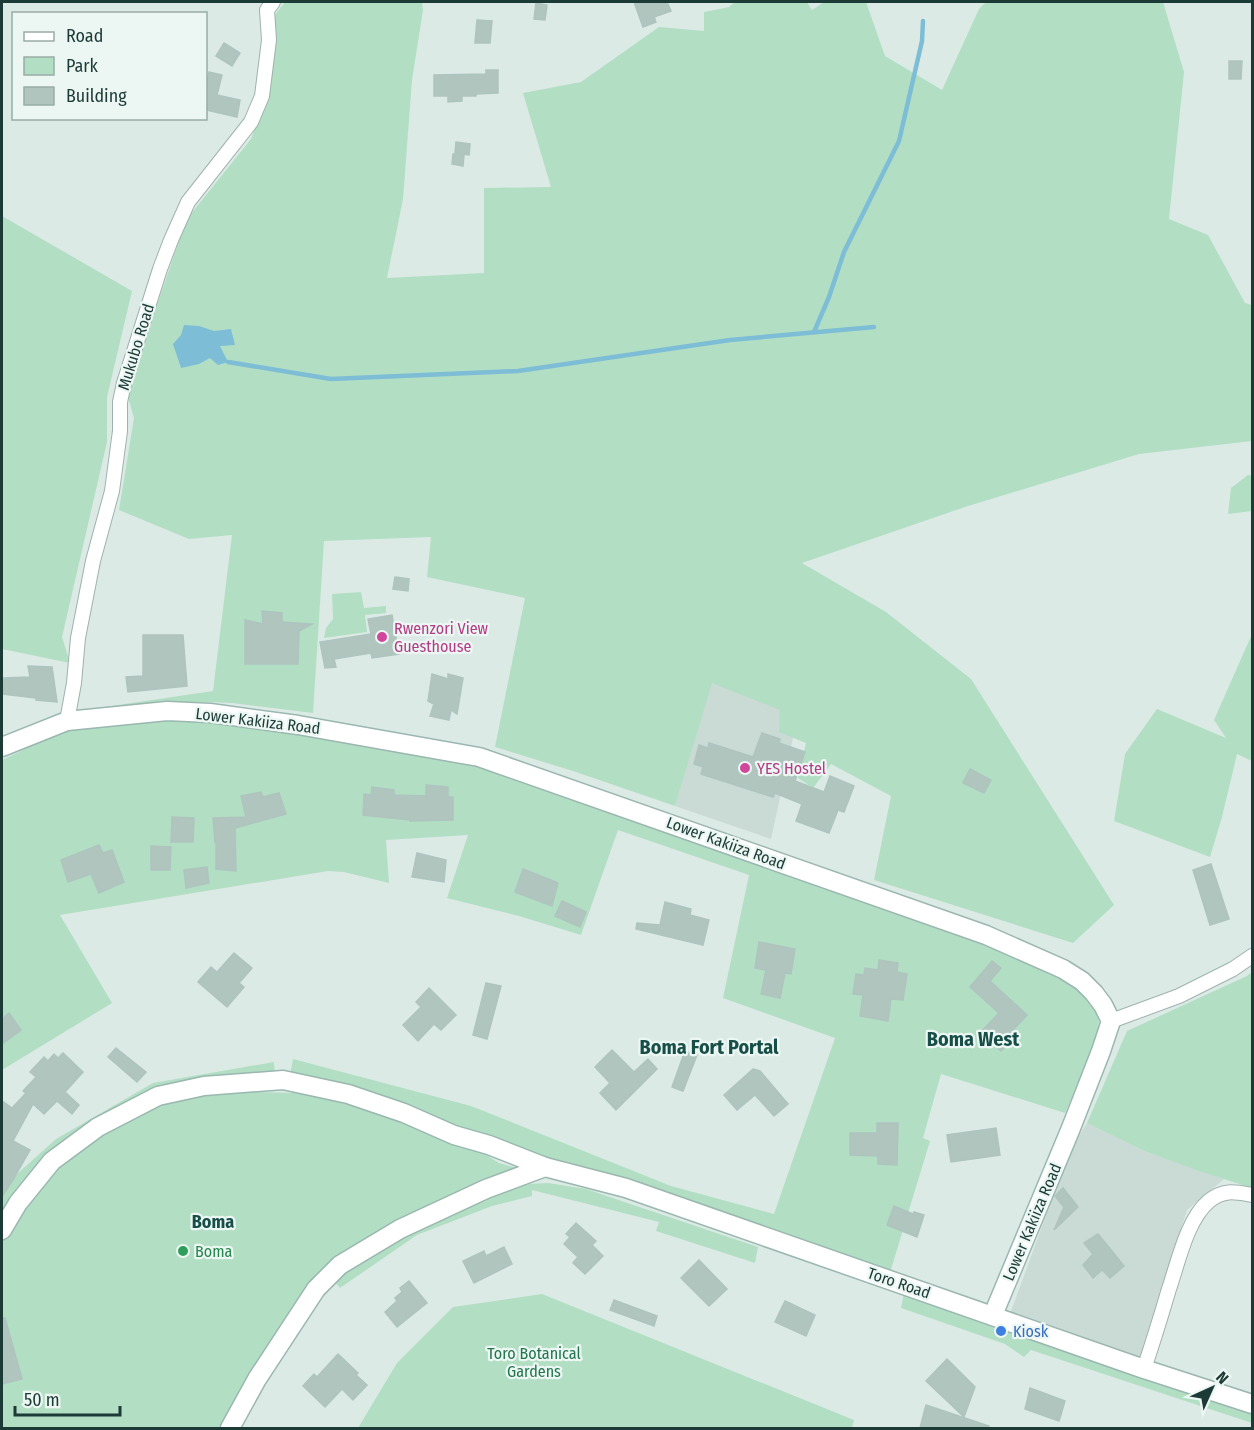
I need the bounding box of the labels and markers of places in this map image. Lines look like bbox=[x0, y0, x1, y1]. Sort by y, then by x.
place label: Rwenzori View Guesthouse bbox=[394, 619, 489, 656]
marker: Rwenzori View Guesthouse bbox=[375, 630, 389, 644]
place label: YES Hostel bbox=[757, 759, 826, 778]
marker: YES Hostel bbox=[738, 761, 752, 775]
place label: Boma bbox=[195, 1242, 232, 1261]
marker: Boma bbox=[176, 1244, 190, 1258]
place label: Kiosk bbox=[1013, 1322, 1049, 1341]
marker: Kiosk bbox=[994, 1324, 1008, 1338]

